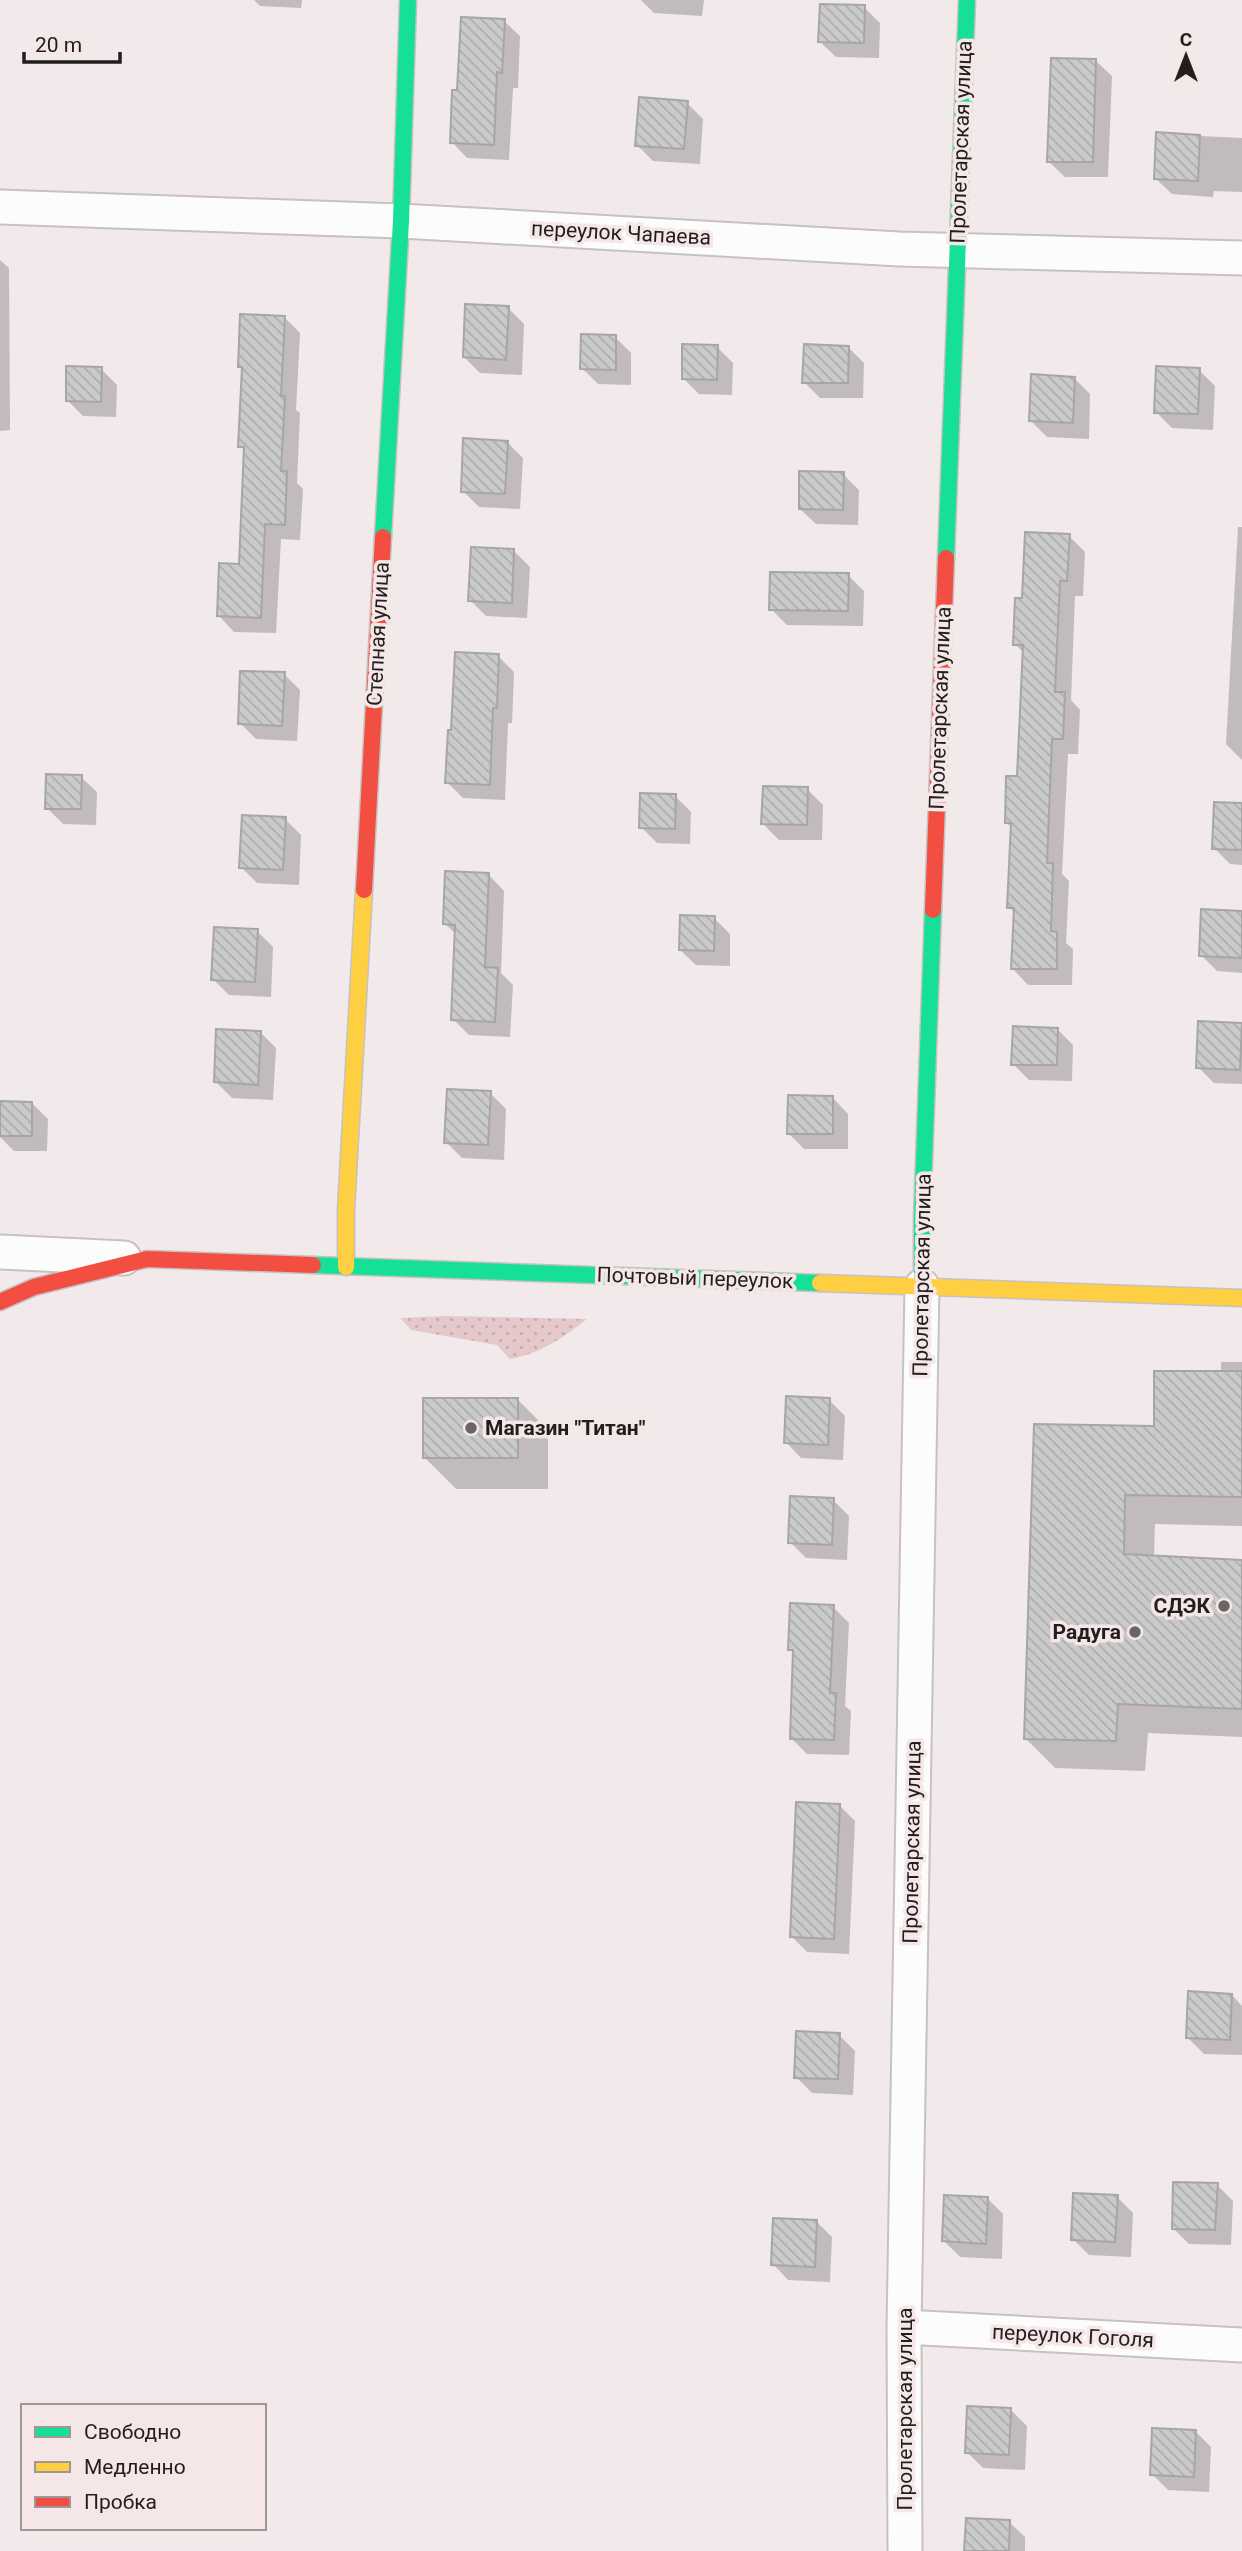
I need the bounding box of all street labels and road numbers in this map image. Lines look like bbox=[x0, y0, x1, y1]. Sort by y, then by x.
street label: Пролетарская улица bbox=[945, 40, 977, 244]
street label: переулок Чапаева bbox=[530, 216, 712, 250]
street label: Степная улица bbox=[362, 561, 394, 707]
street label: Пролетарская улица bbox=[924, 606, 956, 810]
street label: Пролетарская улица bbox=[908, 1173, 936, 1377]
street label: Почтовый переулок bbox=[596, 1263, 794, 1293]
street label: Пролетарская улица bbox=[898, 1740, 926, 1944]
street label: Пролетарская улица bbox=[893, 2307, 917, 2511]
street label: переулок Гоголя bbox=[991, 2320, 1155, 2352]

